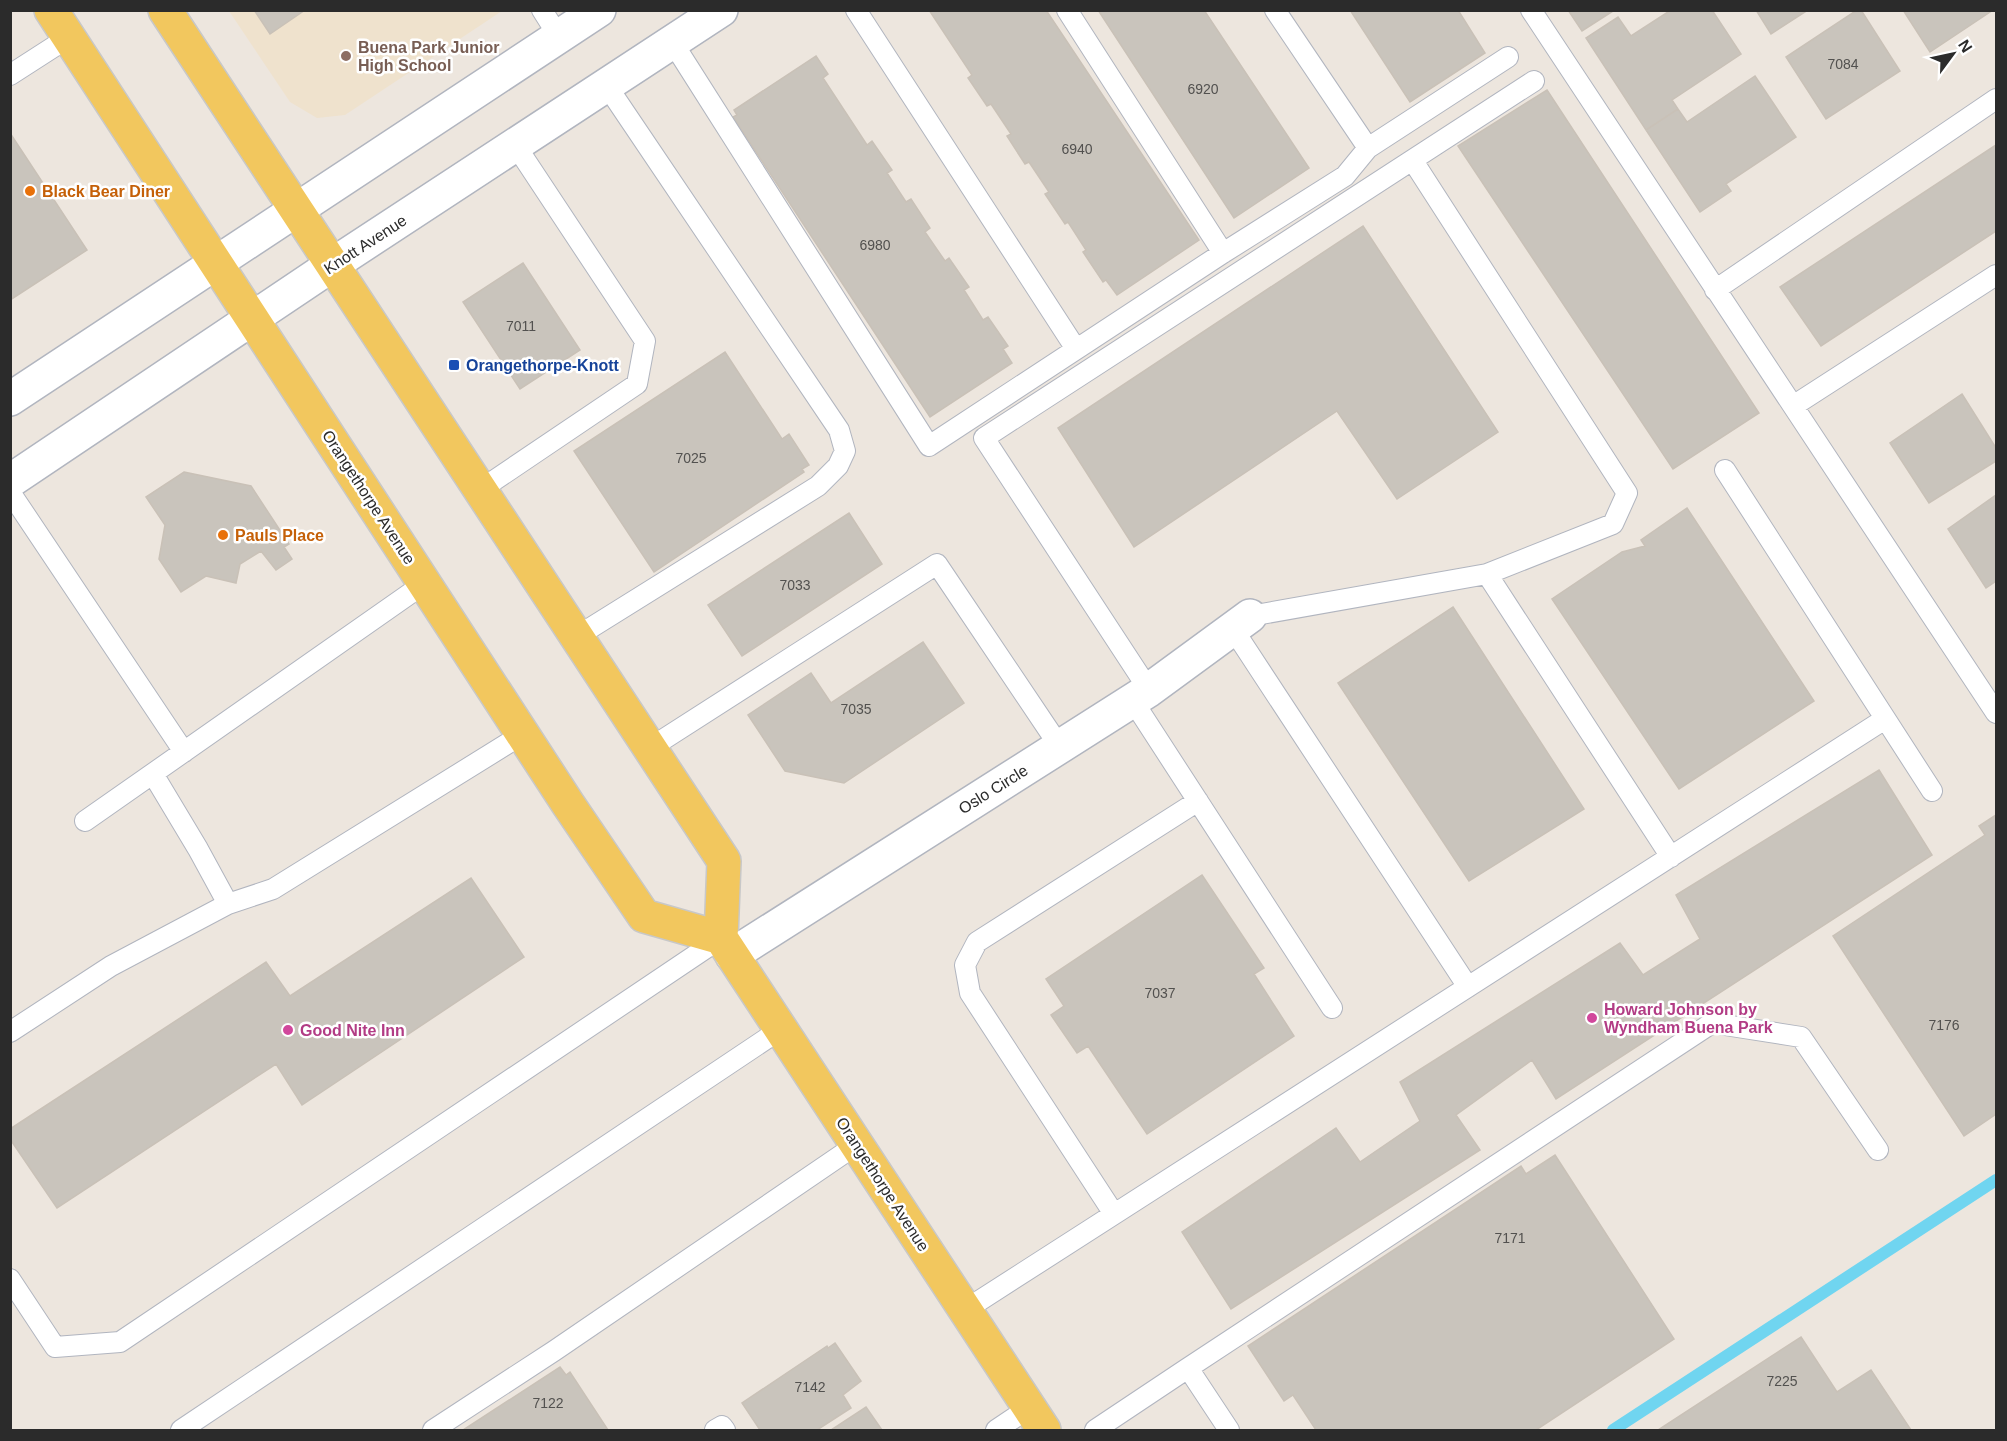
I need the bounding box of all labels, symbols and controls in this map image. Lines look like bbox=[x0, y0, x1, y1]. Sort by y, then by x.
north arrow bbox=[1923, 24, 1983, 84]
text: N bbox=[1955, 37, 1975, 56]
place label: Buena Park Junior High School bbox=[358, 39, 499, 74]
marker: Buena Park Junior High School bbox=[339, 49, 353, 63]
house number: 7084 bbox=[1827, 56, 1859, 72]
house number: 6920 bbox=[1187, 81, 1219, 97]
house number: 6940 bbox=[1061, 141, 1093, 157]
place label: Black Bear Diner bbox=[42, 183, 170, 200]
marker: Black Bear Diner bbox=[23, 184, 37, 198]
street label: Knott Avenue bbox=[321, 211, 410, 277]
house number: 6980 bbox=[859, 237, 891, 253]
house number: 7011 bbox=[506, 318, 536, 334]
place label: Orangethorpe-Knott bbox=[466, 357, 620, 374]
marker: Orangethorpe-Knott bbox=[447, 358, 461, 372]
street label: Orangethorpe Avenue bbox=[319, 427, 418, 568]
house number: 7025 bbox=[675, 450, 707, 466]
place label: Pauls Place bbox=[235, 527, 324, 544]
marker: Pauls Place bbox=[216, 528, 230, 542]
house number: 7033 bbox=[779, 577, 811, 593]
house number: 7035 bbox=[840, 701, 872, 717]
street label: Oslo Circle bbox=[956, 761, 1031, 817]
house number: 7037 bbox=[1144, 985, 1176, 1001]
place label: Howard Johnson by Wyndham Buena Park bbox=[1604, 1001, 1773, 1036]
marker: Howard Johnson by Wyndham Buena Park bbox=[1585, 1011, 1599, 1025]
house number: 7176 bbox=[1928, 1017, 1960, 1033]
place label: Good Nite Inn bbox=[300, 1022, 405, 1039]
marker: Good Nite Inn bbox=[281, 1023, 295, 1037]
street label: Orangethorpe Avenue bbox=[833, 1114, 932, 1255]
house number: 7171 bbox=[1494, 1230, 1526, 1246]
house number: 7225 bbox=[1766, 1373, 1798, 1389]
house number: 7142 bbox=[794, 1379, 826, 1395]
house number: 7122 bbox=[532, 1395, 564, 1411]

